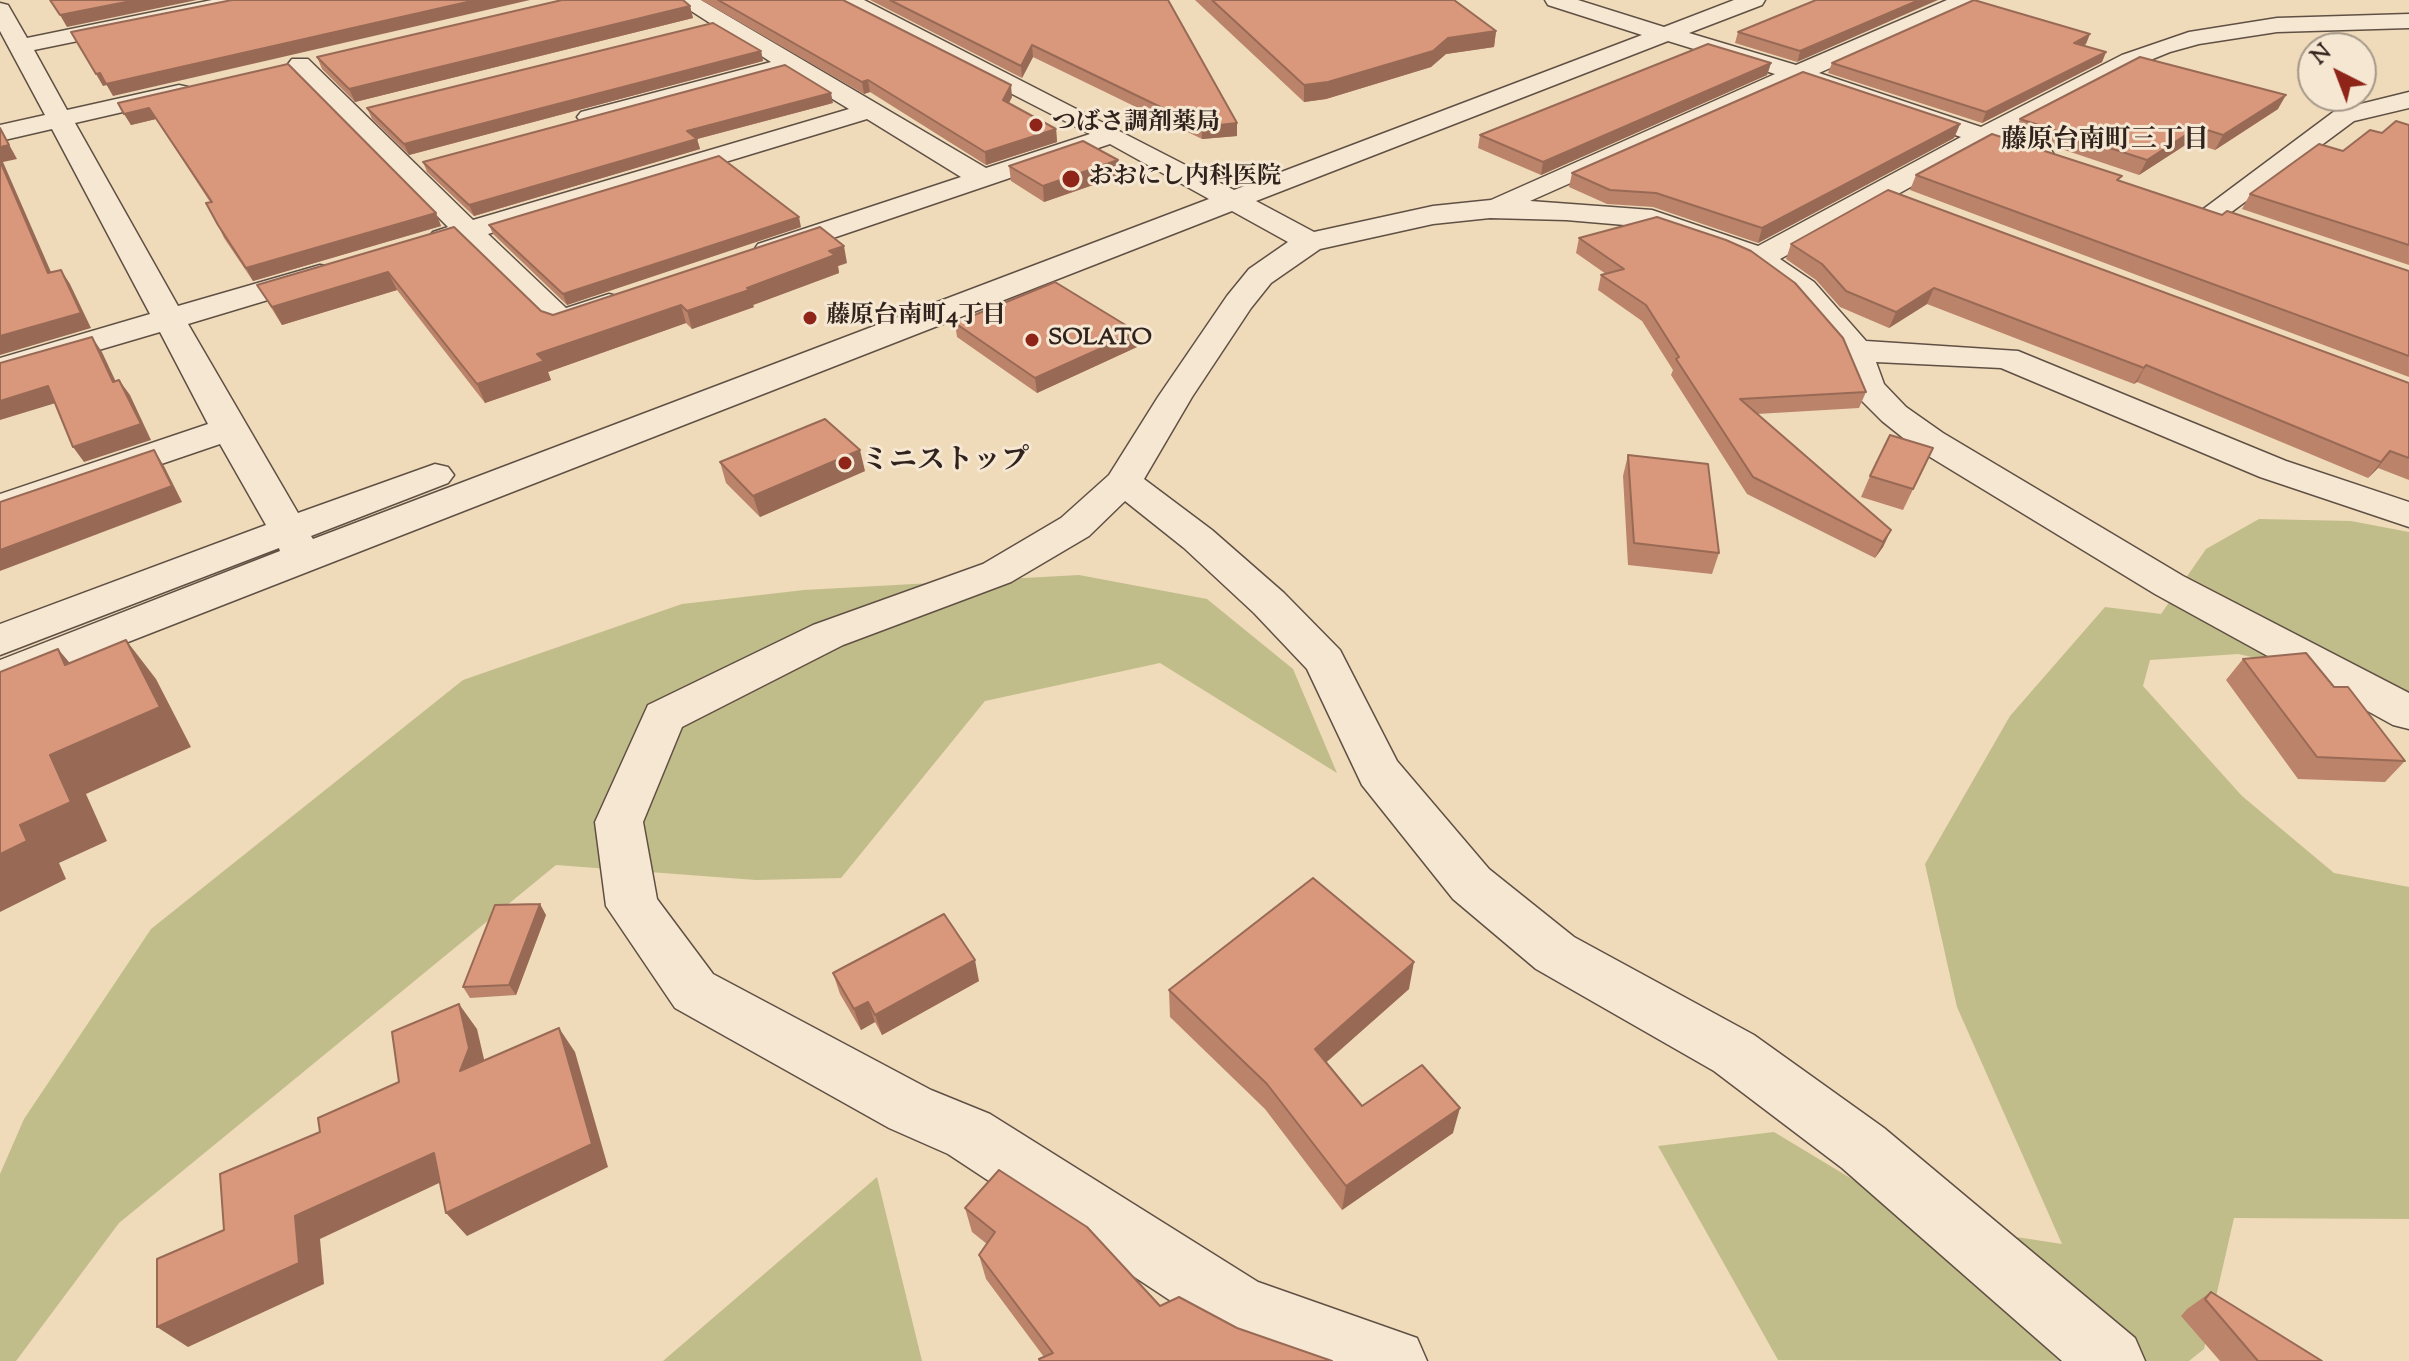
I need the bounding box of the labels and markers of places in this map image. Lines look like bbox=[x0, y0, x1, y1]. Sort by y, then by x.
place label: つばさ調剤薬局 bbox=[1052, 111, 1220, 139]
marker: つばさ調剤薬局 bbox=[1027, 116, 1045, 134]
place label: おおにし内科医院 bbox=[1089, 165, 1281, 193]
marker: おおにし内科医院 bbox=[1060, 168, 1082, 190]
place label: 藤原台南町4丁目 bbox=[826, 304, 1006, 332]
marker: 藤原台南町4丁目 bbox=[801, 309, 819, 327]
place label: SOLATO bbox=[1048, 326, 1152, 354]
marker: SOLATO bbox=[1023, 331, 1041, 349]
place label: ミニストップ bbox=[861, 446, 1029, 480]
marker: ミニストップ bbox=[836, 454, 854, 472]

